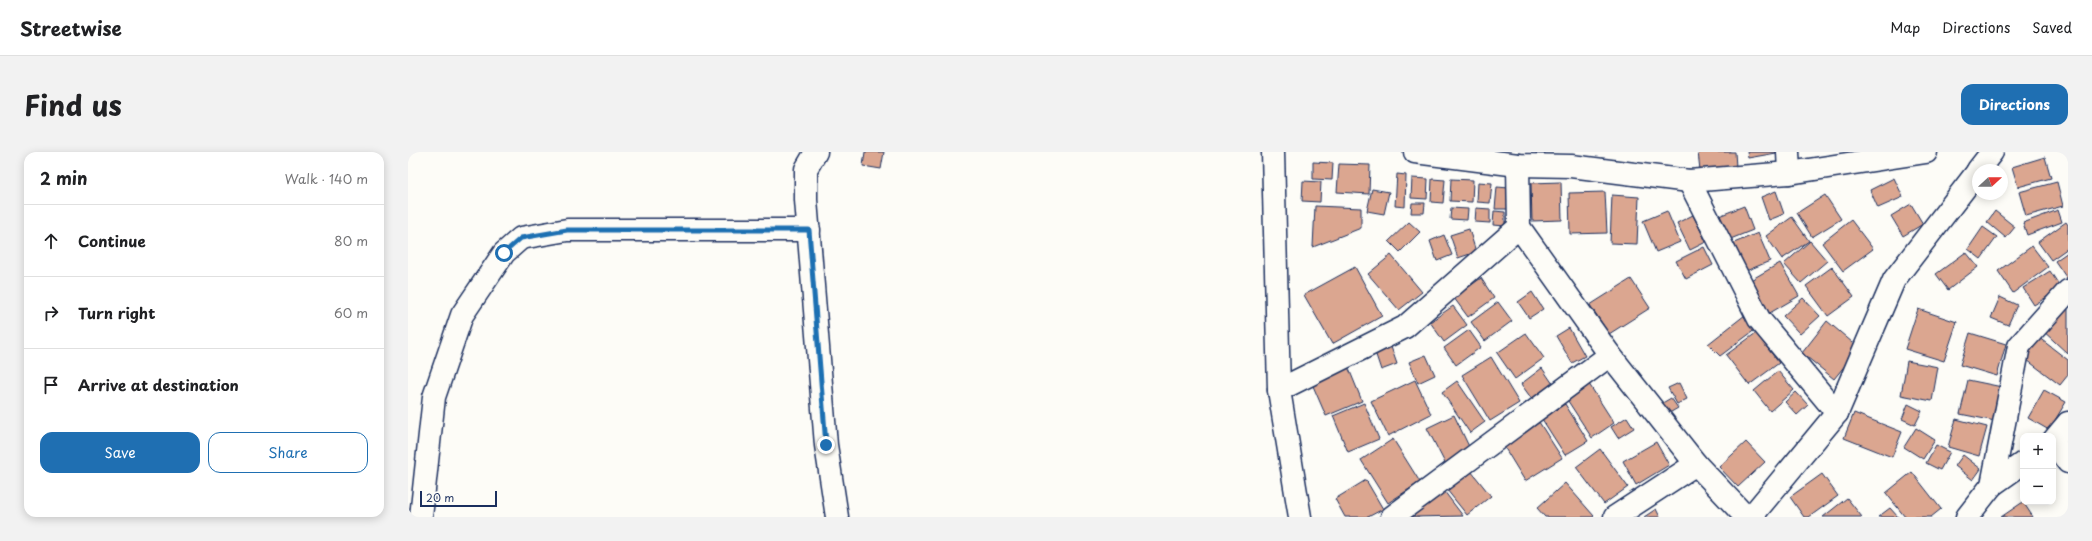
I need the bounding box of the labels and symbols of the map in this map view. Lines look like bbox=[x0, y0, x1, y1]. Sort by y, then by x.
north arrow bbox=[1972, 164, 2008, 200]
route start bbox=[495, 244, 513, 262]
route end bbox=[817, 436, 835, 454]
scale bar bbox=[420, 489, 497, 508]

